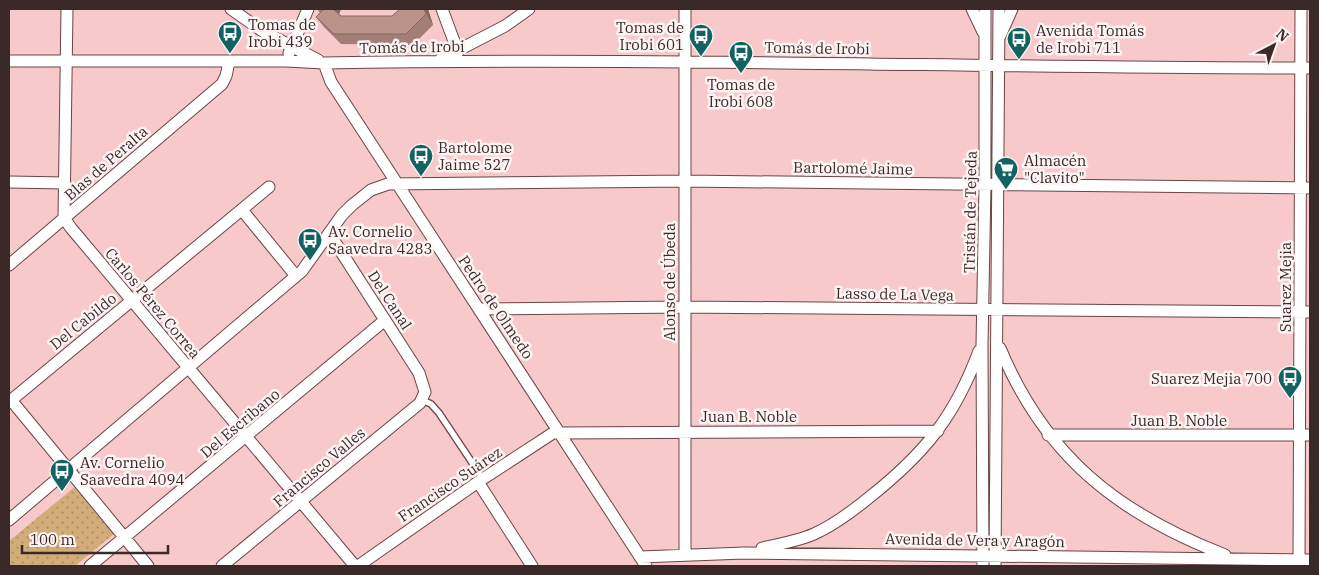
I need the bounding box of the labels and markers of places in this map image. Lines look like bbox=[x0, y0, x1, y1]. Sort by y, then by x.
place label: Tomas de Irobi 439 bbox=[248, 15, 316, 51]
place label: Tomas de Irobi 601 bbox=[616, 18, 684, 54]
bus stop icon: Tomas de Irobi 439 bbox=[217, 20, 243, 54]
place label: Avenida Tomás de Irobi 711 bbox=[1036, 21, 1144, 57]
bus stop icon: Tomas de Irobi 601 bbox=[688, 23, 714, 57]
bus stop icon: Avenida Tomás de Irobi 711 bbox=[1006, 26, 1032, 60]
bus stop icon: Tomas de Irobi 608 bbox=[728, 40, 754, 74]
place label: Tomas de Irobi 608 bbox=[707, 75, 775, 111]
place label: Bartolome Jaime 527 bbox=[438, 138, 512, 174]
bus stop icon: Bartolome Jaime 527 bbox=[408, 143, 434, 177]
place label: Almacén "Clavito" bbox=[1024, 151, 1087, 187]
supermarket icon: Almacén "Clavito" bbox=[993, 156, 1019, 190]
place label: Av. Cornelio Saavedra 4283 bbox=[328, 222, 433, 258]
bus stop icon: Av. Cornelio Saavedra 4283 bbox=[297, 227, 323, 261]
bus stop icon: Suarez Mejia 700 bbox=[1277, 365, 1303, 399]
place label: Suarez Mejia 700 bbox=[1151, 369, 1272, 388]
place label: Av. Cornelio Saavedra 4094 bbox=[80, 453, 185, 489]
bus stop icon: Av. Cornelio Saavedra 4094 bbox=[49, 458, 75, 492]

